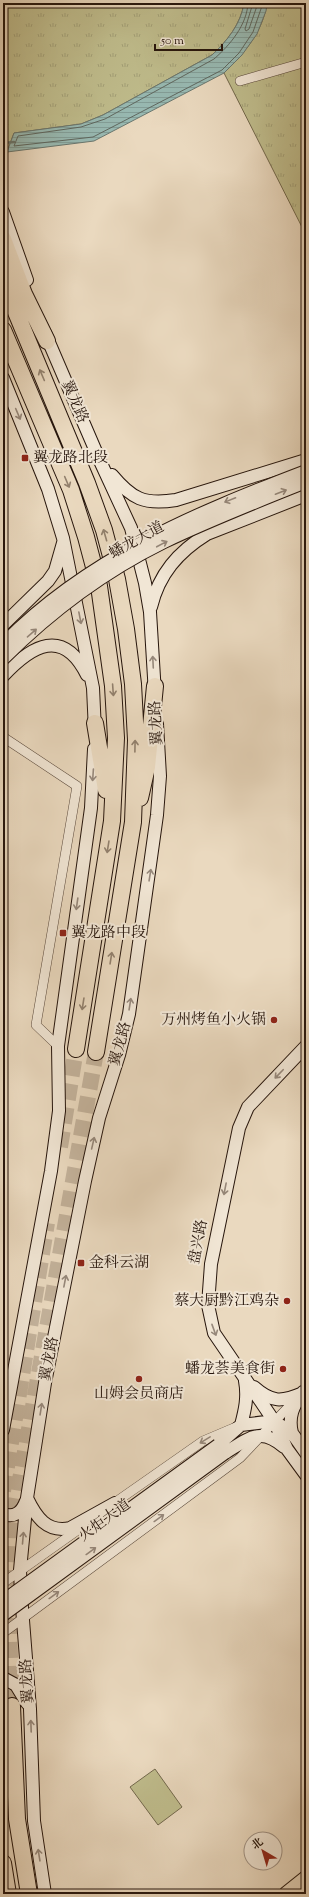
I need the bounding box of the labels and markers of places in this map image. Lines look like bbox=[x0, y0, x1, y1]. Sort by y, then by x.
place label: 翼龙路北段 bbox=[33, 448, 108, 469]
marker: 翼龙路北段 bbox=[20, 453, 30, 463]
place label: 翼龙路中段 bbox=[71, 923, 146, 944]
marker: 翼龙路中段 bbox=[58, 928, 68, 938]
place label: 万州烤鱼小火锅 bbox=[161, 1010, 266, 1031]
marker: 万州烤鱼小火锅 bbox=[269, 1015, 279, 1025]
place label: 金科云湖 bbox=[89, 1253, 149, 1274]
marker: 金科云湖 bbox=[76, 1258, 86, 1268]
place label: 蔡大厨黔江鸡杂 bbox=[174, 1291, 279, 1312]
marker: 蔡大厨黔江鸡杂 bbox=[282, 1296, 292, 1306]
place label: 蟠龙荟美食街 bbox=[185, 1359, 275, 1380]
marker: 蟠龙荟美食街 bbox=[278, 1364, 288, 1374]
marker: 山姆会员商店 bbox=[134, 1374, 144, 1384]
place label: 山姆会员商店 bbox=[94, 1384, 184, 1405]

